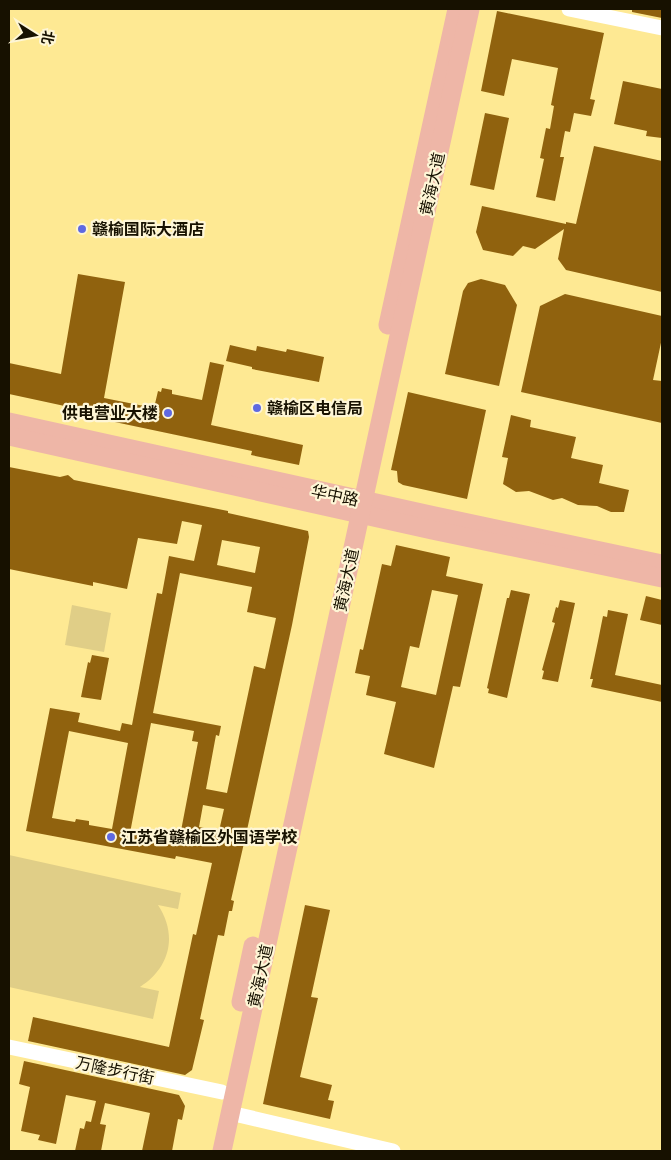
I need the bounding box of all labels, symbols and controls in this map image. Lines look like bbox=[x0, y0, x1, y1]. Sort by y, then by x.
north arrow bbox=[10, 10, 60, 60]
text: 北 bbox=[39, 29, 57, 46]
street label: 黄海大道 bbox=[417, 151, 448, 217]
place label: 赣榆国际大酒店 bbox=[92, 220, 204, 239]
marker: 赣榆国际大酒店 bbox=[76, 223, 88, 235]
place label: 赣榆区电信局 bbox=[267, 399, 363, 418]
marker: 赣榆区电信局 bbox=[251, 402, 263, 414]
place label: 供电营业大楼 bbox=[62, 404, 158, 423]
marker: 供电营业大楼 bbox=[162, 407, 174, 419]
street label: 华中路 bbox=[309, 481, 360, 510]
street label: 黄海大道 bbox=[331, 547, 362, 613]
place label: 江苏省赣榆区外国语学校 bbox=[121, 828, 298, 847]
marker: 江苏省赣榆区外国语学校 bbox=[105, 831, 117, 843]
street label: 黄海大道 bbox=[245, 943, 276, 1009]
street label: 万隆步行街 bbox=[74, 1053, 156, 1088]

